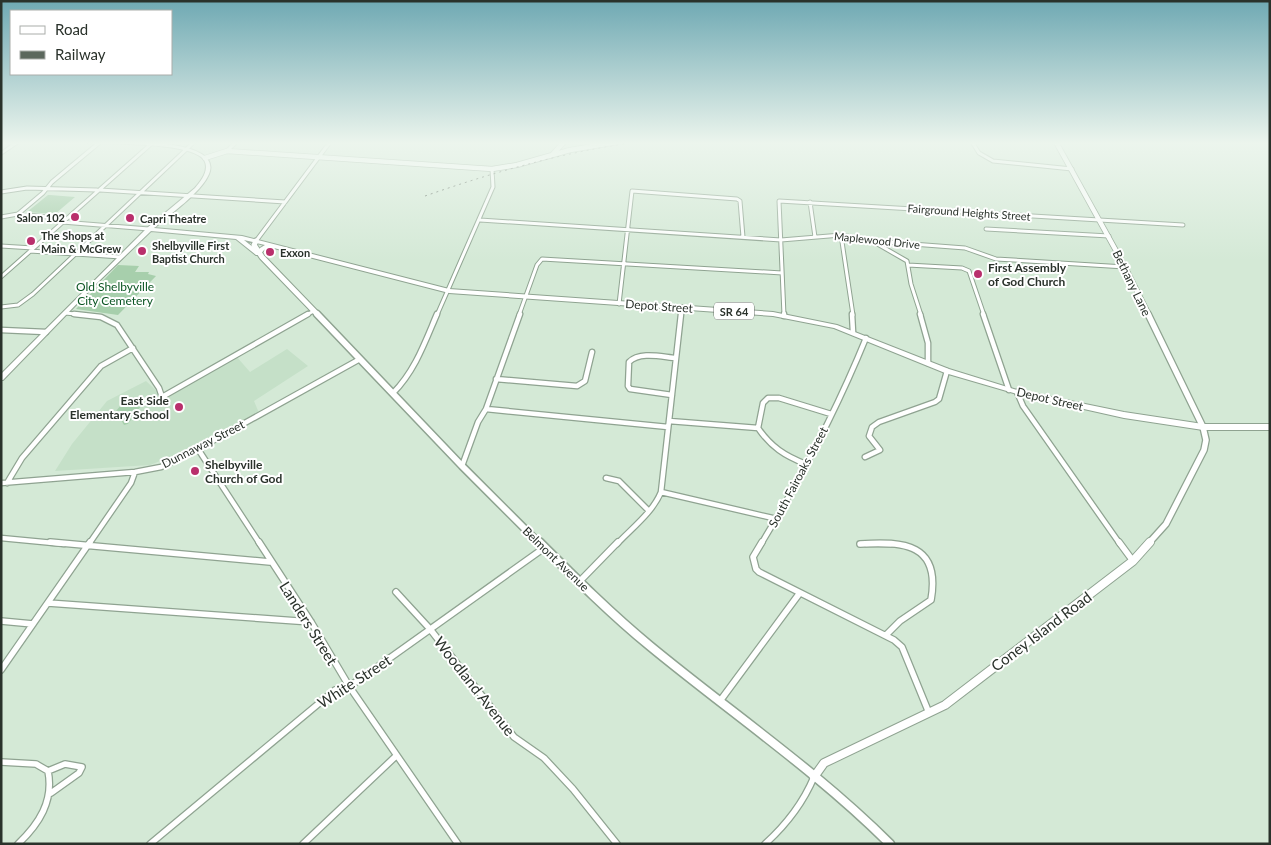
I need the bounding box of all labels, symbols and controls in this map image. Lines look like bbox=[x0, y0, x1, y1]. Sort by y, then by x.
legend bbox=[10, 10, 172, 75]
text: Road bbox=[55, 20, 88, 38]
text: Railway bbox=[55, 45, 106, 63]
street label: Fairground Heights Street bbox=[907, 201, 1031, 223]
place label: Salon 102 bbox=[16, 211, 65, 224]
marker: Salon 102 bbox=[69, 211, 81, 223]
marker: Capri Theatre bbox=[124, 212, 136, 224]
place label: Capri Theatre bbox=[140, 212, 206, 225]
place label: The Shops at Main & McGrew bbox=[41, 229, 121, 255]
street label: Maplewood Drive bbox=[833, 229, 921, 251]
marker: The Shops at Main & McGrew bbox=[25, 235, 37, 247]
place label: Shelbyville First Baptist Church bbox=[152, 239, 230, 265]
marker: Shelbyville First Baptist Church bbox=[136, 245, 148, 257]
marker: Exxon bbox=[264, 246, 276, 258]
place label: Exxon bbox=[280, 246, 310, 259]
street label: Bethany Lane bbox=[1110, 248, 1154, 318]
place label: First Assembly of God Church bbox=[988, 260, 1067, 289]
marker: First Assembly of God Church bbox=[972, 268, 984, 280]
park label: Old Shelbyville City Cemetery bbox=[76, 279, 154, 308]
street label: Depot Street bbox=[625, 296, 694, 316]
road number: SR 64 bbox=[714, 302, 754, 320]
street label: Depot Street bbox=[1015, 384, 1085, 414]
place label: East Side Elementary School bbox=[70, 393, 170, 422]
marker: East Side Elementary School bbox=[173, 401, 185, 413]
street label: Dunnaway Street bbox=[159, 416, 247, 471]
street label: South Fairoaks Street bbox=[765, 424, 831, 530]
place label: Shelbyville Church of God bbox=[205, 457, 283, 486]
marker: Shelbyville Church of God bbox=[189, 465, 201, 477]
street label: Belmont Avenue bbox=[520, 523, 592, 595]
street label: Landers Street bbox=[276, 578, 342, 669]
street label: Coney Island Road bbox=[987, 587, 1095, 675]
street label: Woodland Avenue bbox=[431, 633, 519, 739]
street label: White Street bbox=[314, 650, 395, 711]

